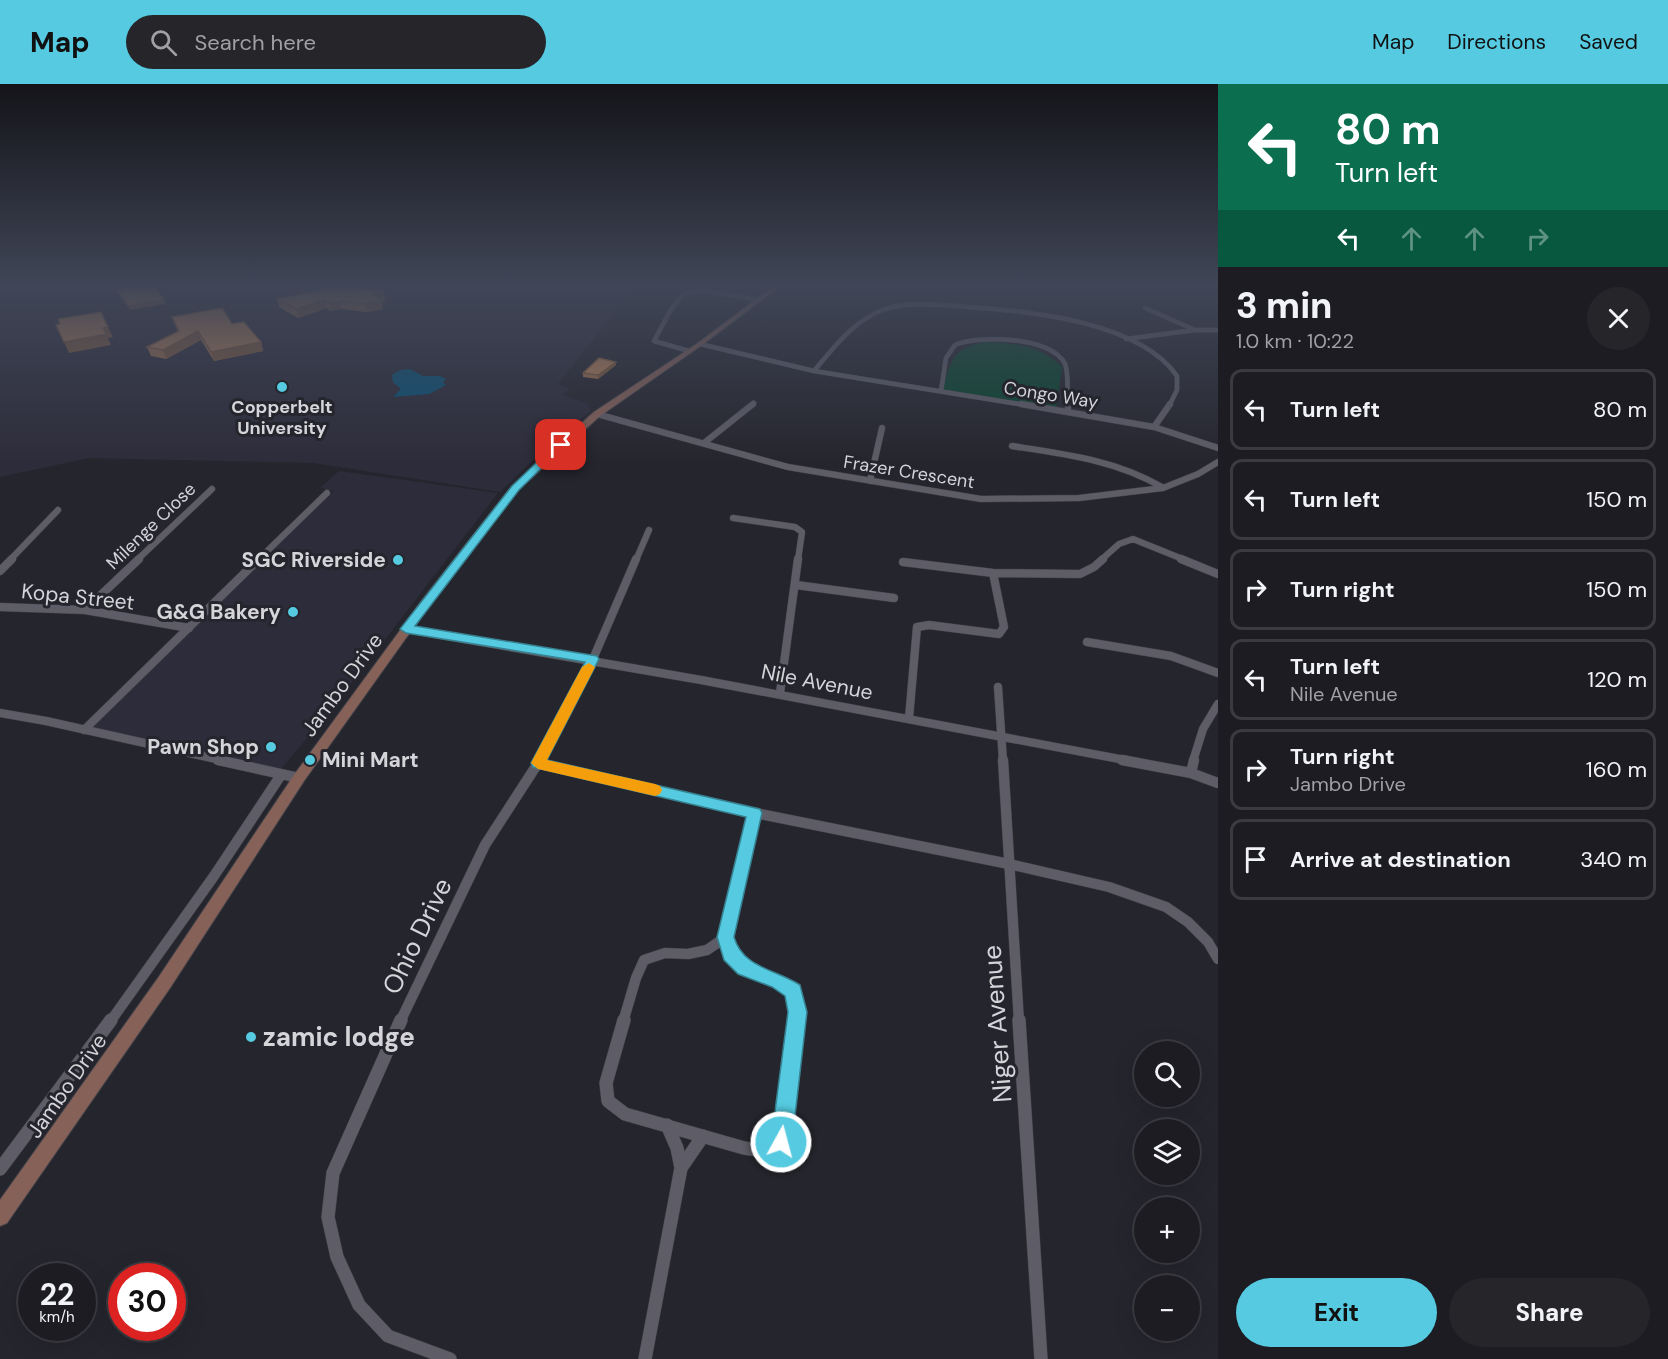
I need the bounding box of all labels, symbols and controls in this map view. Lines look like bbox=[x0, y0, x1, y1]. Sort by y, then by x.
search box bbox=[126, 15, 546, 69]
text: Map bbox=[30, 24, 90, 61]
icon: search bbox=[147, 26, 180, 59]
text: Search here bbox=[195, 28, 316, 57]
text: Map bbox=[1372, 28, 1414, 56]
text: Directions bbox=[1447, 28, 1546, 56]
text: Saved bbox=[1579, 28, 1638, 56]
text: 80 m bbox=[1335, 102, 1441, 157]
icon: left bbox=[1236, 108, 1314, 186]
text: Turn left bbox=[1335, 155, 1438, 190]
icon: left bbox=[1332, 222, 1365, 255]
icon: ahead bbox=[1395, 222, 1428, 255]
icon: ahead bbox=[1458, 222, 1491, 255]
icon: right bbox=[1521, 222, 1554, 255]
text: 3 min bbox=[1236, 282, 1332, 329]
button: close bbox=[1587, 287, 1650, 350]
text: 1.0 km · 10:22 bbox=[1236, 328, 1354, 354]
street label: Congo Way bbox=[1002, 376, 1100, 414]
marker: Copperbelt University bbox=[275, 380, 289, 394]
icon: left bbox=[1239, 393, 1272, 426]
place label: Copperbelt University bbox=[231, 395, 333, 440]
text: Turn left bbox=[1290, 395, 1380, 424]
text: 80 m bbox=[1593, 395, 1647, 424]
pin bbox=[535, 419, 586, 470]
icon: arrive bbox=[544, 428, 577, 461]
street label: Frazer Crescent bbox=[842, 450, 976, 494]
street label: Milenge Close bbox=[101, 477, 201, 575]
icon: left bbox=[1239, 483, 1272, 516]
text: Turn left bbox=[1290, 485, 1380, 514]
text: 150 m bbox=[1586, 485, 1647, 514]
place label: SGC Riverside bbox=[242, 546, 386, 574]
marker: SGC Riverside bbox=[391, 553, 405, 567]
icon: right bbox=[1239, 573, 1272, 606]
text: Turn right bbox=[1290, 575, 1395, 604]
text: 150 m bbox=[1586, 575, 1647, 604]
street label: Kopa Street bbox=[20, 577, 136, 617]
place label: G&G Bakery bbox=[156, 598, 281, 626]
marker: G&G Bakery bbox=[286, 605, 300, 619]
street label: Jambo Drive bbox=[295, 628, 389, 742]
text: Turn left bbox=[1290, 652, 1380, 681]
street label: Nile Avenue bbox=[759, 657, 875, 707]
icon: left bbox=[1239, 663, 1272, 696]
text: 120 m bbox=[1587, 665, 1647, 694]
text: Nile Avenue bbox=[1290, 681, 1398, 707]
place label: Pawn Shop bbox=[147, 733, 259, 761]
marker: Pawn Shop bbox=[264, 740, 278, 754]
text: Turn right bbox=[1290, 742, 1395, 771]
place label: Mini Mart bbox=[322, 746, 419, 774]
marker: Mini Mart bbox=[303, 753, 317, 767]
icon: right bbox=[1239, 753, 1272, 786]
text: 160 m bbox=[1586, 755, 1647, 784]
text: Jambo Drive bbox=[1290, 771, 1406, 797]
icon: arrive bbox=[1239, 843, 1272, 876]
text: Arrive at destination bbox=[1290, 845, 1511, 874]
text: 340 m bbox=[1580, 845, 1647, 874]
street label: Ohio Drive bbox=[374, 872, 460, 1000]
street label: Niger Avenue bbox=[975, 944, 1019, 1104]
place label: zamic lodge bbox=[263, 1020, 415, 1054]
street label: Jambo Drive bbox=[21, 1028, 113, 1144]
marker: zamic lodge bbox=[244, 1030, 258, 1044]
map controls bbox=[1134, 1041, 1200, 1341]
button: search bbox=[1134, 1041, 1200, 1107]
position arrow bbox=[749, 1110, 813, 1174]
button: layers bbox=[1134, 1119, 1200, 1185]
button: + bbox=[1134, 1197, 1200, 1263]
speed limit sign: 30 bbox=[108, 1263, 186, 1341]
text: 22 bbox=[40, 1275, 74, 1314]
button: − bbox=[1134, 1275, 1200, 1341]
button: Exit bbox=[1236, 1278, 1437, 1347]
button: Share bbox=[1449, 1278, 1650, 1347]
text: km/h bbox=[39, 1307, 75, 1327]

